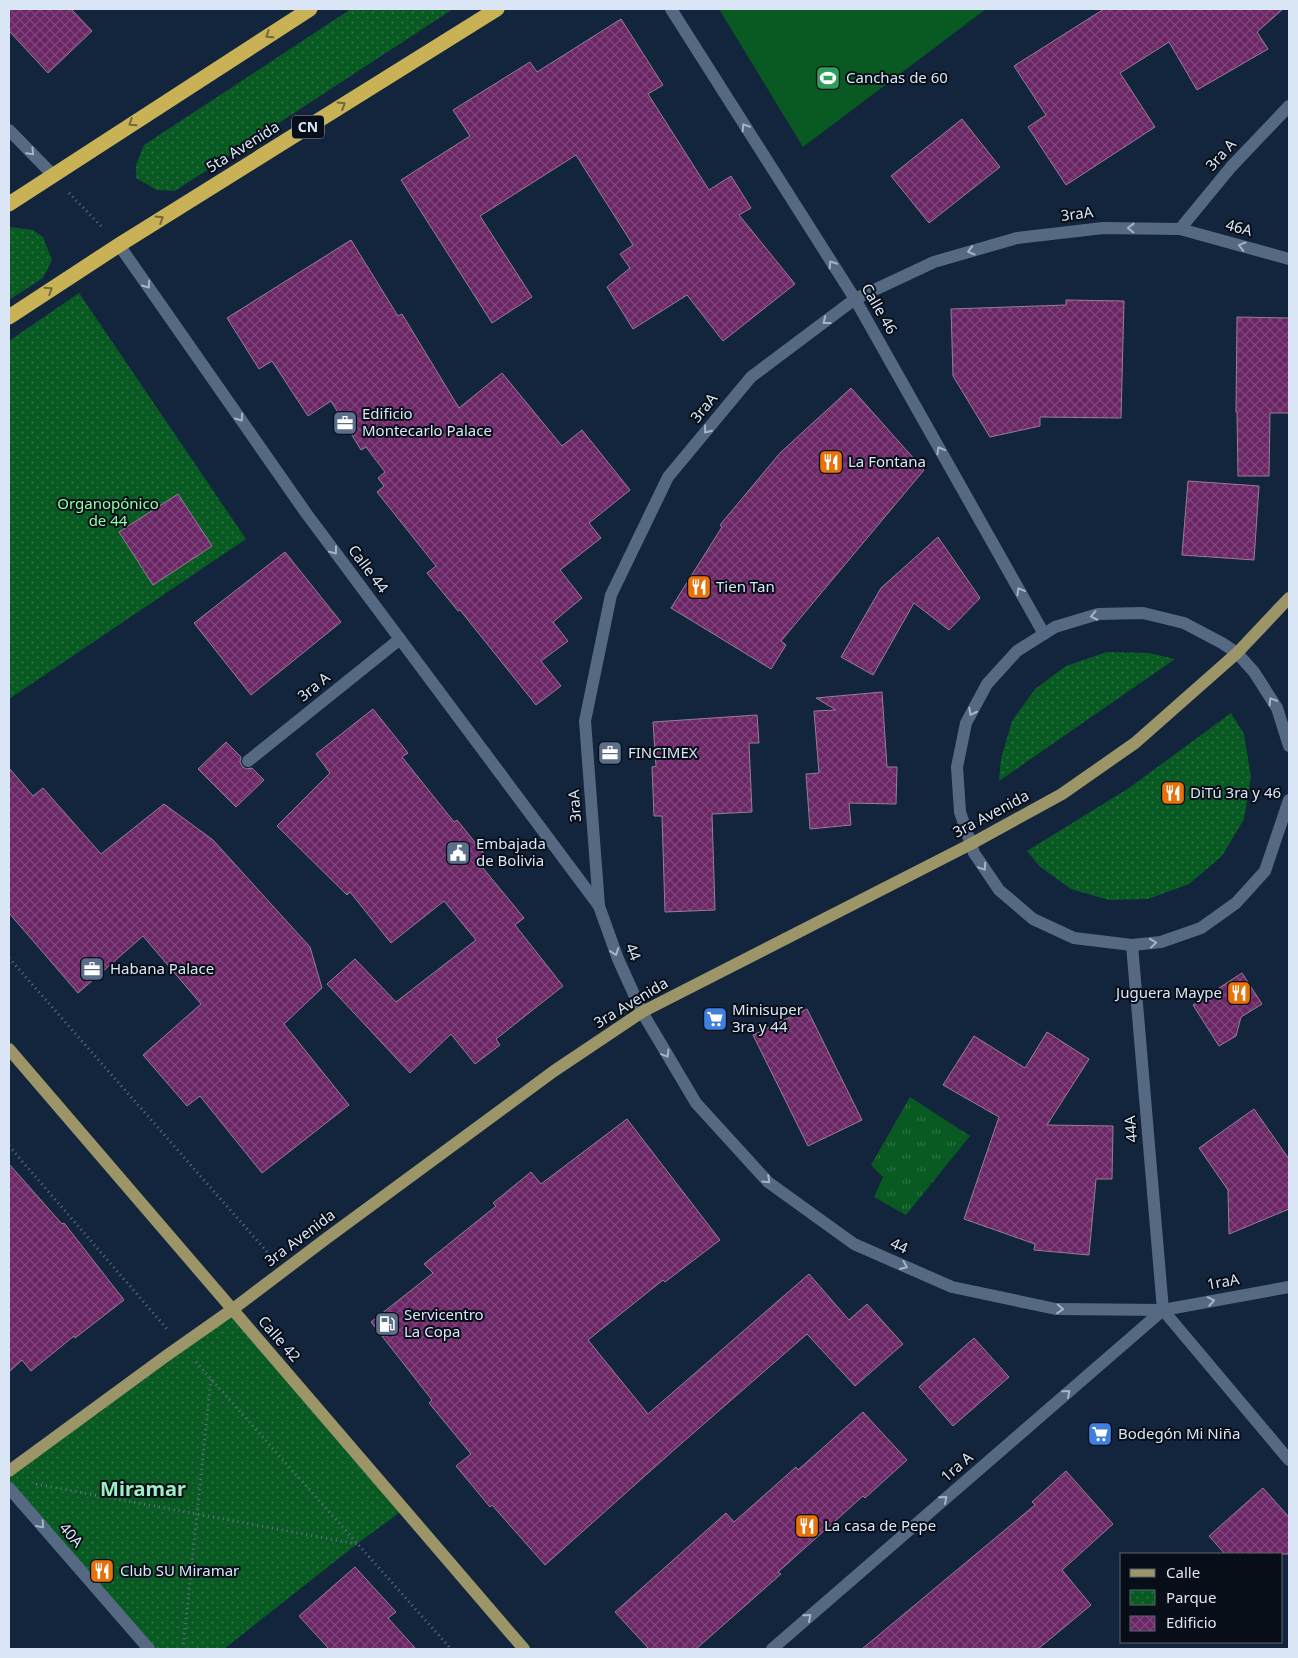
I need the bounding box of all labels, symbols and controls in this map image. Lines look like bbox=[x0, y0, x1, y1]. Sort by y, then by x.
one-way arrow bbox=[265, 29, 274, 38]
sports icon: Canchas de 60 bbox=[815, 65, 841, 91]
place label: Canchas de 60 bbox=[846, 67, 948, 87]
one-way arrow bbox=[337, 102, 346, 111]
road number: CN bbox=[292, 115, 324, 138]
street label: 5ta Avenida bbox=[202, 116, 283, 177]
one-way arrow bbox=[129, 117, 138, 127]
one-way arrow bbox=[742, 123, 751, 132]
street label: 3ra A bbox=[1201, 134, 1240, 175]
one-way arrow bbox=[25, 147, 34, 156]
street label: 3raA bbox=[1060, 201, 1095, 225]
street label: 46A bbox=[1224, 214, 1255, 240]
one-way arrow bbox=[155, 216, 164, 225]
one-way arrow bbox=[1127, 223, 1135, 233]
one-way arrow bbox=[1238, 241, 1247, 252]
one-way arrow bbox=[968, 246, 976, 256]
one-way arrow bbox=[829, 260, 839, 269]
one-way arrow bbox=[141, 279, 150, 289]
street label: Calle 46 bbox=[857, 280, 902, 337]
one-way arrow bbox=[44, 287, 53, 297]
one-way arrow bbox=[822, 315, 832, 324]
street label: 3raA bbox=[685, 388, 721, 426]
place label: Edificio Montecarlo Palace bbox=[362, 403, 492, 440]
office icon: Edificio Montecarlo Palace bbox=[332, 410, 358, 436]
one-way arrow bbox=[234, 412, 243, 422]
one-way arrow bbox=[704, 424, 712, 433]
one-way arrow bbox=[936, 446, 946, 455]
restaurant icon: La Fontana bbox=[818, 449, 844, 475]
place label: La Fontana bbox=[848, 451, 926, 471]
park label: Organopónico de 44 bbox=[57, 493, 159, 530]
street label: Calle 44 bbox=[344, 540, 394, 597]
one-way arrow bbox=[328, 545, 337, 555]
restaurant icon: Tien Tan bbox=[686, 574, 712, 600]
place label: Tien Tan bbox=[716, 576, 775, 596]
one-way arrow bbox=[1016, 588, 1026, 597]
one-way arrow bbox=[1090, 610, 1099, 621]
street label: 3ra A bbox=[293, 667, 334, 705]
one-way arrow bbox=[1269, 697, 1278, 707]
one-way arrow bbox=[968, 707, 978, 716]
office icon: FINCIMEX bbox=[597, 740, 623, 766]
place label: FINCIMEX bbox=[628, 742, 698, 762]
restaurant icon: DiTú 3ra y 46 bbox=[1160, 780, 1186, 806]
place label: DiTú 3ra y 46 bbox=[1190, 782, 1281, 802]
street label: 3ra Avenida bbox=[949, 785, 1032, 841]
street label: 3raA bbox=[563, 789, 585, 823]
place label: Embajada de Bolivia bbox=[476, 833, 546, 870]
public building icon: Embajada de Bolivia bbox=[445, 840, 471, 866]
one-way arrow bbox=[977, 861, 986, 870]
one-way arrow bbox=[1149, 938, 1157, 949]
street label: 44 bbox=[621, 940, 647, 964]
one-way arrow bbox=[609, 947, 619, 956]
office icon: Habana Palace bbox=[79, 956, 105, 982]
place label: Habana Palace bbox=[110, 958, 214, 978]
street label: 3ra Avenida bbox=[590, 972, 671, 1032]
restaurant icon: Juguera Maype bbox=[1226, 980, 1252, 1006]
place label: Juguera Maype bbox=[1114, 982, 1222, 1002]
place label: Minisuper 3ra y 44 bbox=[732, 999, 803, 1036]
supermarket icon: Minisuper 3ra y 44 bbox=[702, 1006, 728, 1032]
one-way arrow bbox=[660, 1048, 670, 1057]
street label: 44A bbox=[1119, 1114, 1141, 1143]
one-way arrow bbox=[762, 1174, 771, 1183]
street label: 3ra Avenida bbox=[260, 1204, 339, 1270]
street label: 44 bbox=[887, 1232, 912, 1258]
one-way arrow bbox=[899, 1259, 908, 1270]
street label: 1raA bbox=[1205, 1268, 1241, 1294]
one-way arrow bbox=[1206, 1296, 1215, 1307]
one-way arrow bbox=[1056, 1303, 1064, 1314]
place label: Servicentro La Copa bbox=[404, 1304, 484, 1341]
street label: Calle 42 bbox=[254, 1311, 305, 1366]
fuel station icon: Servicentro La Copa bbox=[374, 1311, 400, 1337]
one-way arrow bbox=[1061, 1390, 1070, 1399]
supermarket icon: Bodegón Mi Niña bbox=[1087, 1421, 1113, 1447]
place label: Bodegón Mi Niña bbox=[1118, 1423, 1240, 1443]
street label: 1ra A bbox=[936, 1446, 977, 1486]
district label: Miramar bbox=[100, 1475, 186, 1502]
one-way arrow bbox=[939, 1496, 948, 1505]
restaurant icon: La casa de Pepe bbox=[794, 1513, 820, 1539]
place label: La casa de Pepe bbox=[824, 1515, 936, 1535]
street label: 40A bbox=[55, 1518, 88, 1551]
one-way arrow bbox=[35, 1519, 44, 1528]
legend bbox=[1120, 1553, 1283, 1643]
restaurant icon: Club SU Miramar bbox=[89, 1558, 115, 1584]
place label: Club SU Miramar bbox=[120, 1560, 239, 1580]
text: Calle bbox=[1166, 1562, 1200, 1582]
text: Parque bbox=[1166, 1587, 1216, 1607]
text: Edificio bbox=[1166, 1612, 1217, 1632]
one-way arrow bbox=[803, 1614, 812, 1623]

